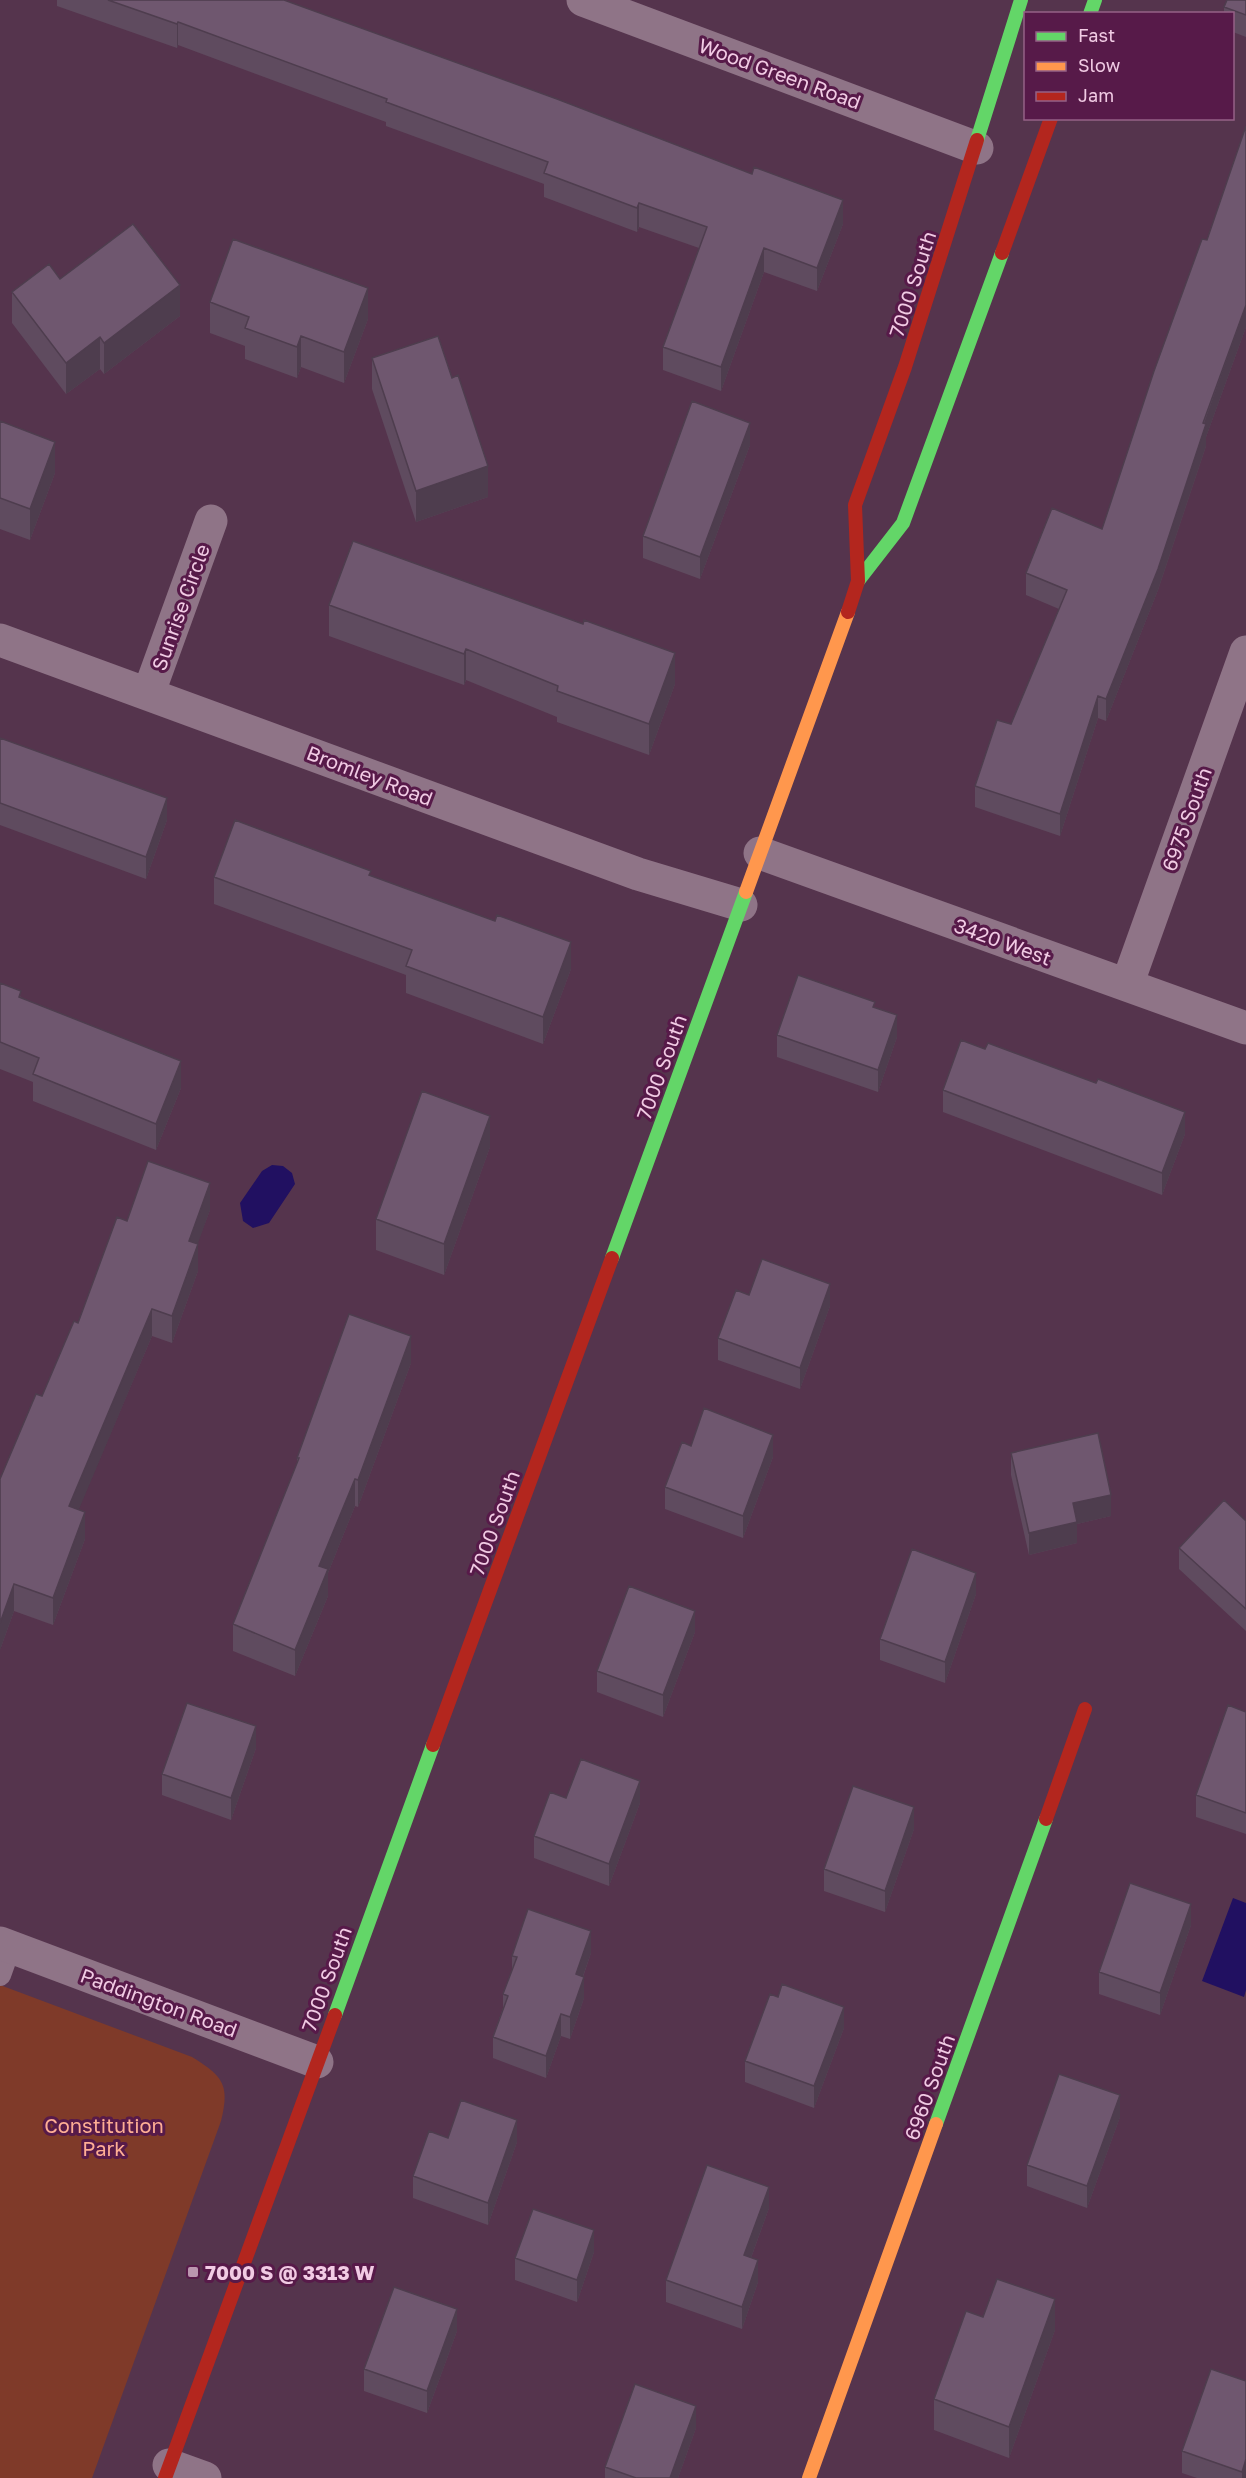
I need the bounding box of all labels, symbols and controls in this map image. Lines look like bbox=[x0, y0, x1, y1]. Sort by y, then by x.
legend bbox=[1024, 12, 1234, 120]
text: Fast bbox=[1078, 24, 1115, 46]
street label: Wood Green Road bbox=[696, 32, 864, 114]
text: Slow bbox=[1078, 54, 1121, 76]
text: Jam bbox=[1078, 84, 1114, 106]
street label: 7000 South bbox=[884, 228, 940, 340]
street label: Sunrise Circle bbox=[146, 540, 214, 674]
street label: Bromley Road bbox=[303, 740, 437, 810]
street label: 6975 South bbox=[1156, 764, 1216, 874]
street label: 3420 West bbox=[951, 912, 1055, 970]
street label: 7000 South bbox=[631, 1011, 691, 1123]
street label: 7000 South bbox=[464, 1467, 524, 1579]
street label: 7000 South bbox=[296, 1923, 356, 2035]
street label: Paddington Road bbox=[77, 1962, 241, 2042]
street label: 6960 South bbox=[899, 2031, 959, 2143]
park label: Constitution Park bbox=[44, 2113, 164, 2160]
place label: 7000 S @ 3313 W bbox=[205, 2260, 375, 2284]
marker: 7000 S @ 3313 W bbox=[186, 2265, 200, 2279]

